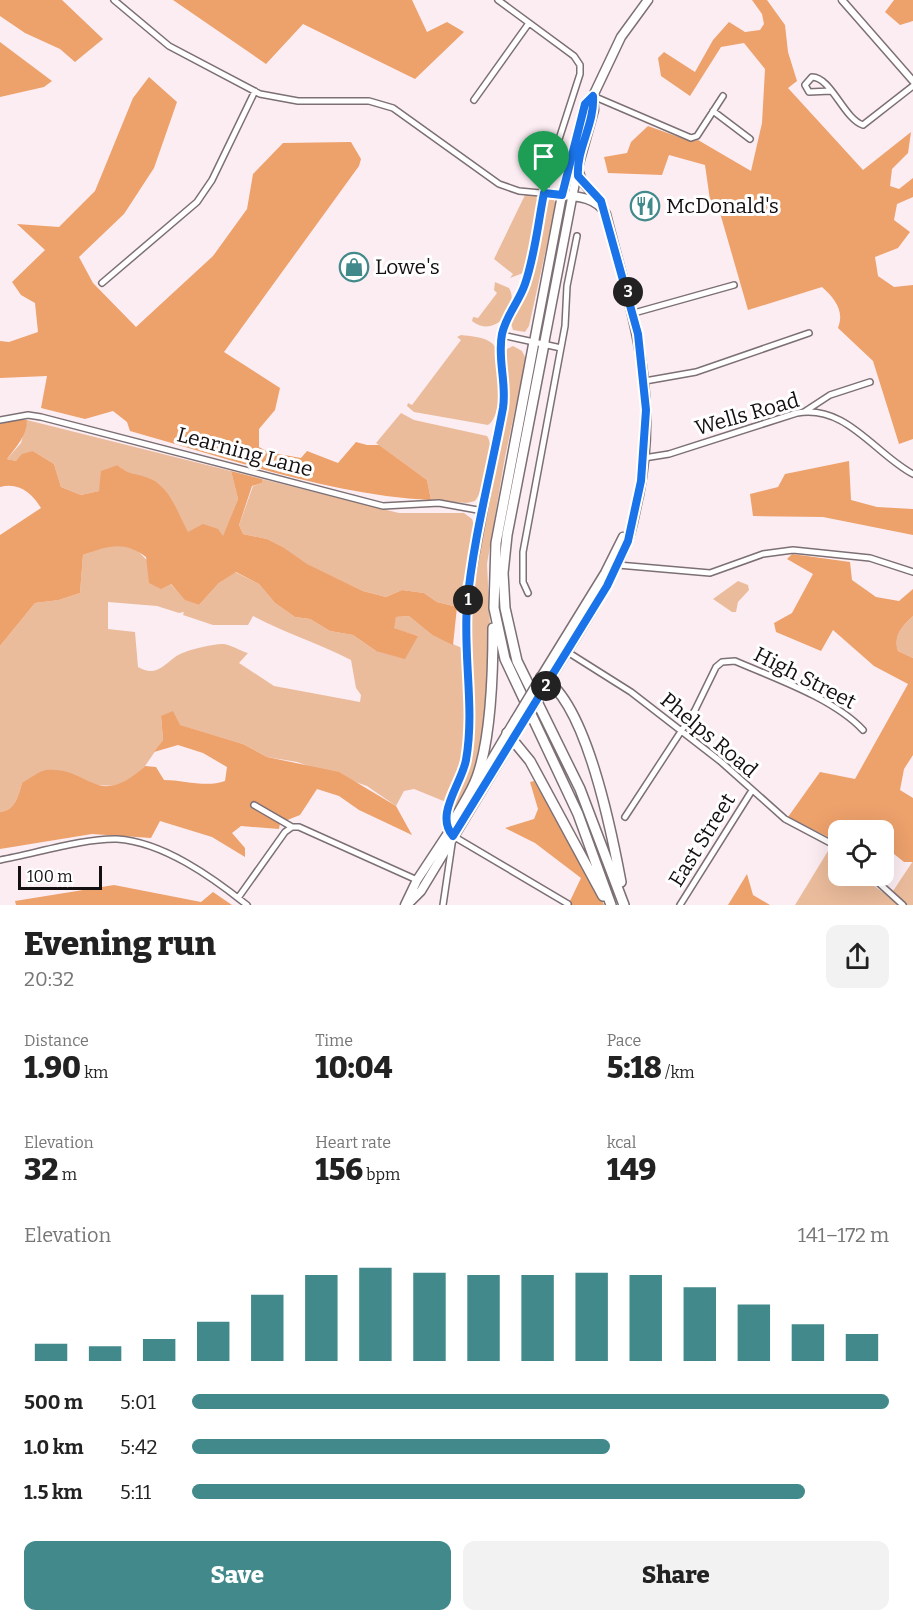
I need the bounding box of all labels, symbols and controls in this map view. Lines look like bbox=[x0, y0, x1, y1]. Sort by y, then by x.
pin bbox=[518, 131, 569, 193]
icon: arrive bbox=[527, 140, 560, 173]
restaurant icon: McDonald's bbox=[629, 190, 661, 222]
place label: McDonald's bbox=[666, 193, 779, 219]
shop icon: Lowe's bbox=[338, 251, 370, 283]
place label: Lowe's bbox=[375, 254, 440, 280]
pin: 3 bbox=[613, 277, 643, 307]
text: 3 bbox=[623, 282, 633, 301]
street label: Wells Road bbox=[692, 387, 802, 441]
street label: Learning Lane bbox=[174, 421, 316, 483]
pin: 1 bbox=[453, 585, 483, 615]
text: 1 bbox=[465, 590, 471, 609]
street label: High Street bbox=[750, 641, 861, 715]
pin: 2 bbox=[531, 671, 561, 701]
text: 2 bbox=[541, 676, 551, 695]
street label: Phelps Road bbox=[655, 687, 763, 783]
street label: East Street bbox=[663, 788, 741, 892]
map controls bbox=[828, 820, 894, 886]
button: locate bbox=[828, 820, 894, 886]
scale bar bbox=[18, 863, 102, 890]
text: 100 m bbox=[27, 867, 72, 886]
text: Evening run bbox=[24, 924, 216, 964]
button: share bbox=[826, 925, 889, 988]
text: 20:32 bbox=[24, 967, 74, 991]
text: Distance bbox=[24, 1031, 89, 1050]
text: Time bbox=[315, 1031, 353, 1050]
text: Pace bbox=[607, 1031, 641, 1050]
text: 1.90 bbox=[24, 1050, 81, 1086]
text: 10:04 bbox=[315, 1050, 392, 1086]
text: 5:18 bbox=[607, 1050, 662, 1086]
text: km bbox=[81, 1063, 108, 1082]
text: /km bbox=[662, 1063, 694, 1082]
text: Elevation bbox=[24, 1133, 94, 1152]
text: Heart rate bbox=[315, 1133, 391, 1152]
text: kcal bbox=[607, 1133, 636, 1152]
text: 32 bbox=[24, 1152, 59, 1188]
text: 156 bbox=[315, 1152, 363, 1188]
text: 149 bbox=[607, 1152, 656, 1188]
text: m bbox=[59, 1165, 77, 1184]
text: bpm bbox=[363, 1165, 400, 1184]
text: Elevation bbox=[24, 1223, 111, 1247]
text: 141–172 m bbox=[798, 1223, 889, 1247]
text: 500 m bbox=[24, 1390, 83, 1414]
text: 5:01 bbox=[120, 1390, 156, 1414]
text: 1.0 km bbox=[24, 1435, 84, 1459]
text: 5:42 bbox=[120, 1435, 157, 1459]
text: 1.5 km bbox=[24, 1480, 83, 1504]
text: 5:11 bbox=[120, 1480, 151, 1504]
button: Save bbox=[24, 1541, 451, 1610]
button: Share bbox=[463, 1541, 889, 1610]

